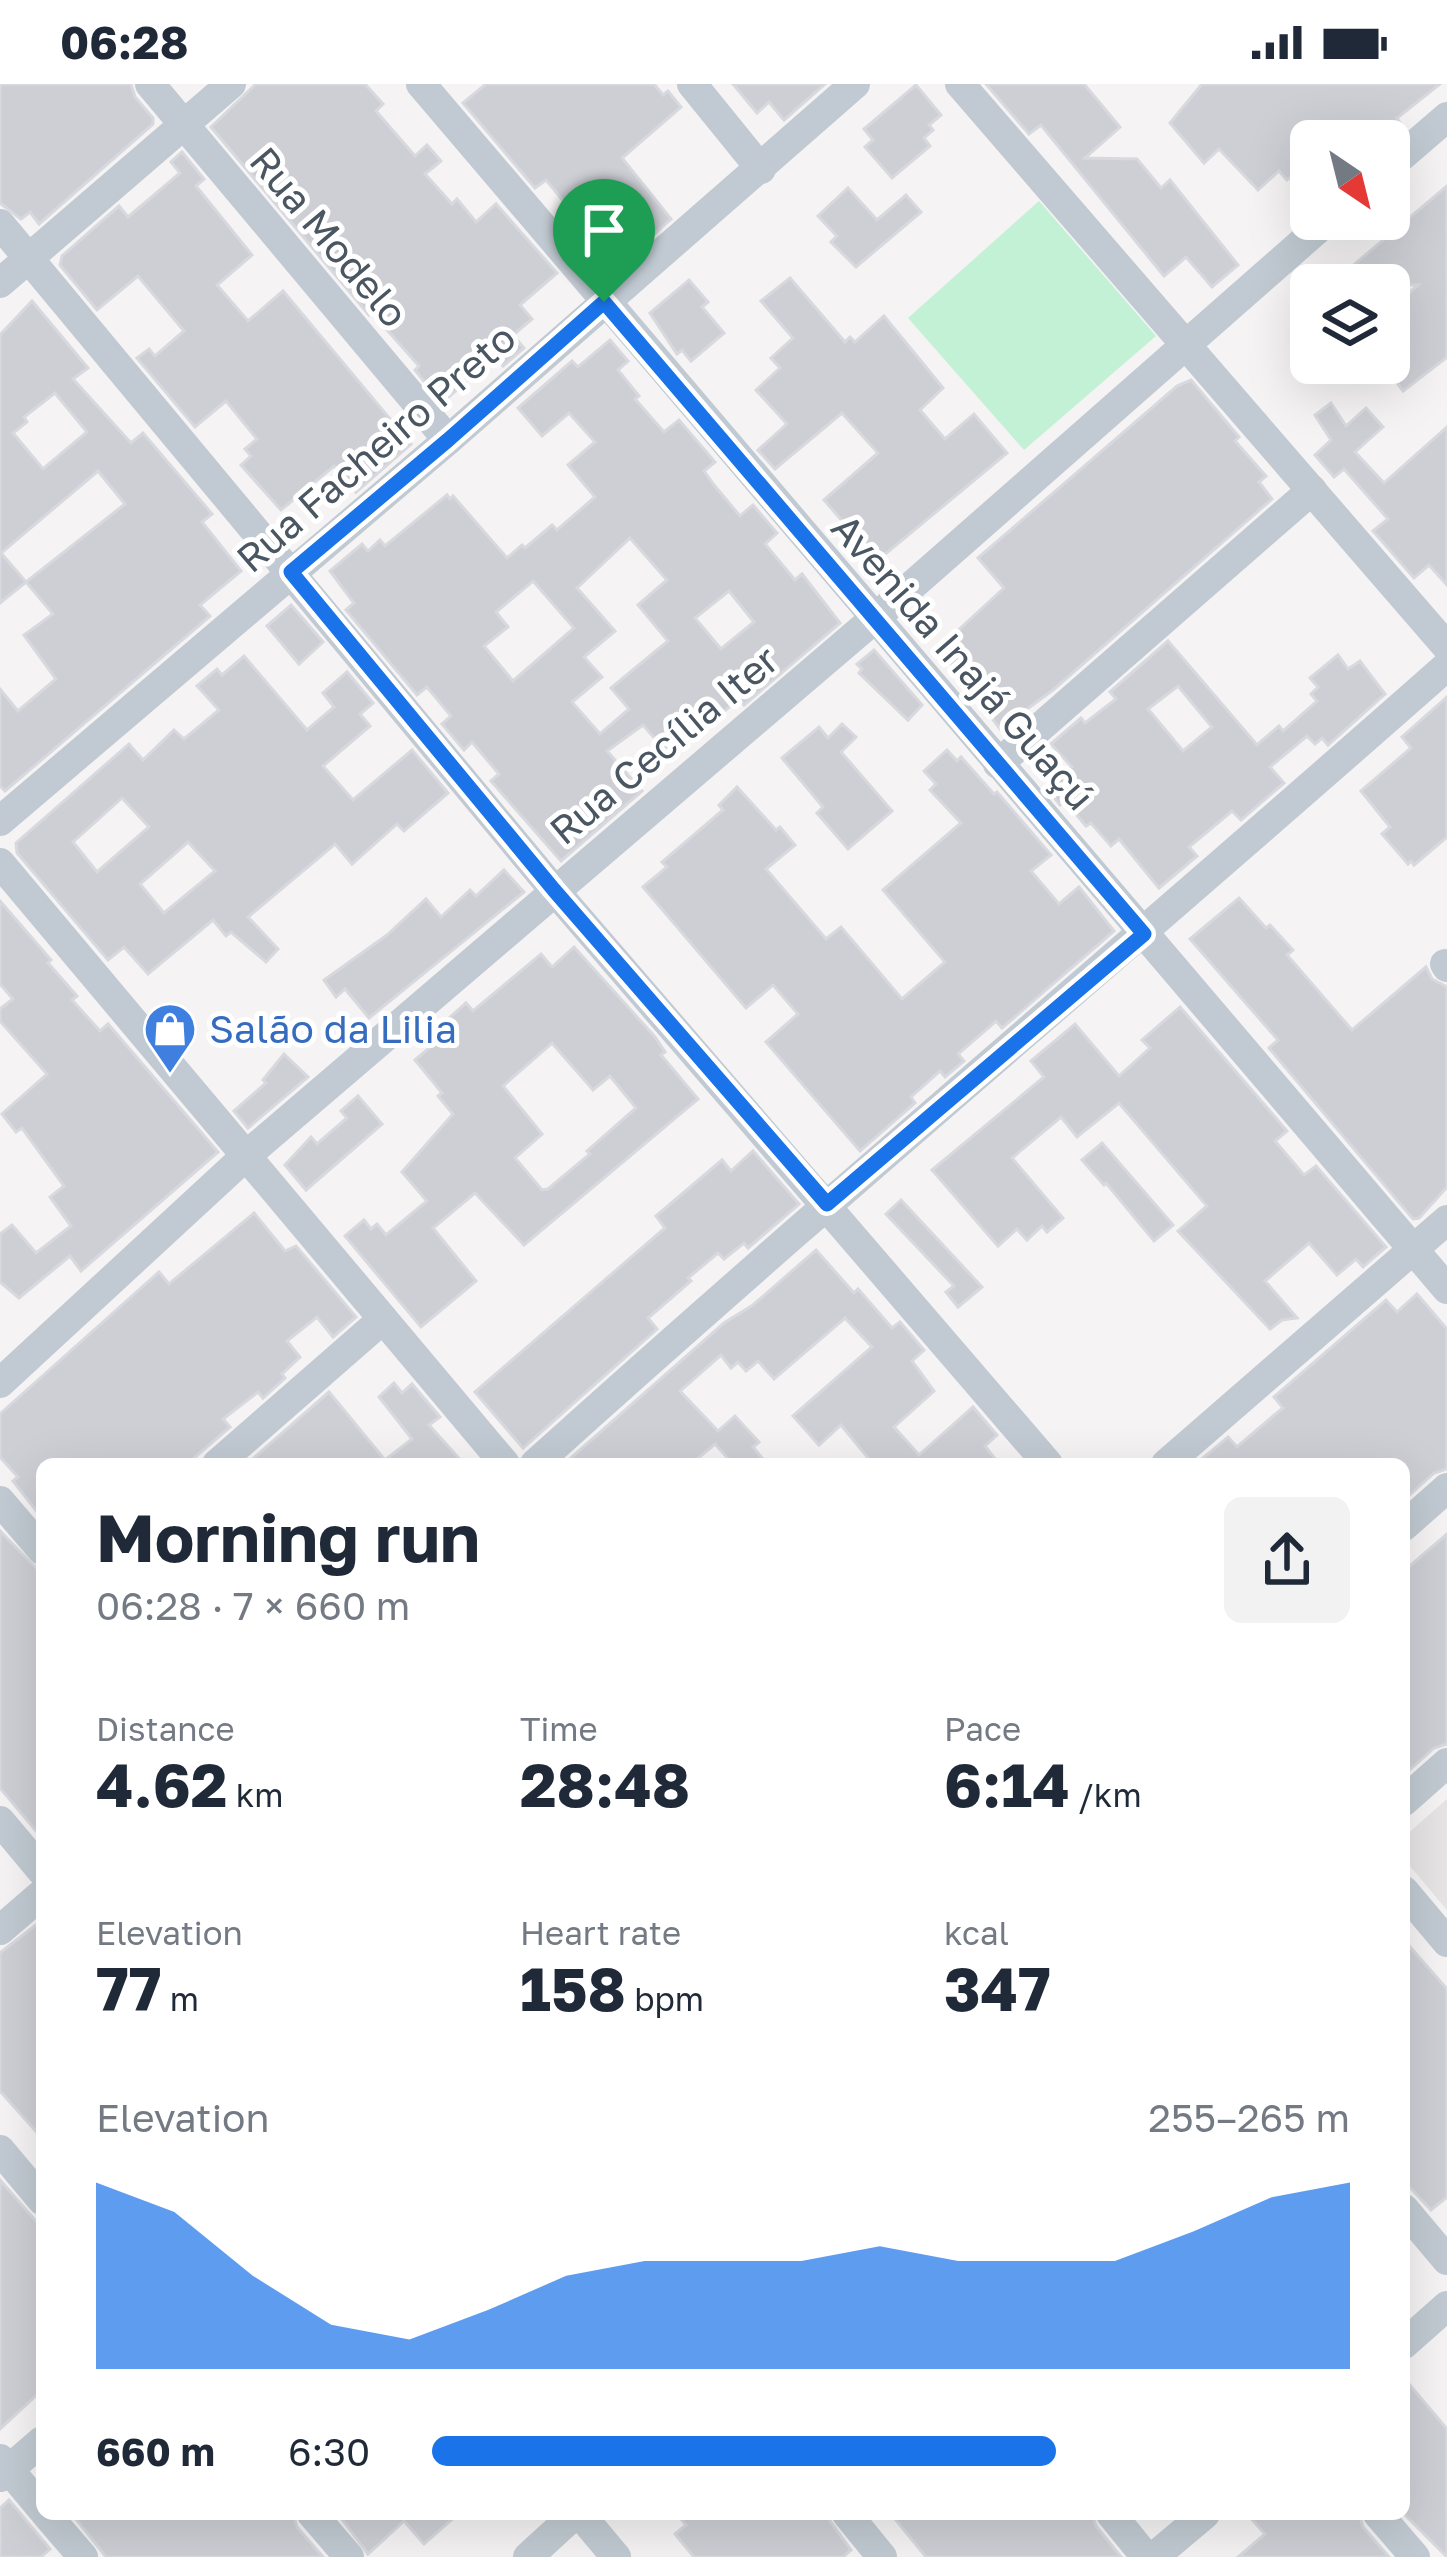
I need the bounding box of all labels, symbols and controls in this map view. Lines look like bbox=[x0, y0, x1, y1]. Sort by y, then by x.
text: 06:28 bbox=[60, 15, 188, 69]
north arrow bbox=[1290, 120, 1410, 240]
map controls bbox=[1290, 120, 1410, 384]
street label: Rua Modelo bbox=[241, 137, 418, 336]
pin bbox=[553, 179, 655, 302]
icon: arrive bbox=[571, 197, 637, 263]
button: layers bbox=[1290, 264, 1410, 384]
street label: Rua Facheiro Preto bbox=[227, 314, 525, 581]
street label: Avenida Inajá Guaçú bbox=[822, 504, 1105, 819]
street label: Rua Cecília Iter bbox=[540, 636, 787, 854]
shop icon: Salão da Lilia bbox=[142, 1001, 198, 1075]
place label: Salão da Lilia bbox=[209, 1005, 457, 1052]
text: Morning run bbox=[96, 1497, 480, 1577]
button: share bbox=[1224, 1497, 1350, 1623]
text: 06:28 · 7 × 660 m bbox=[96, 1582, 410, 1629]
text: Distance bbox=[96, 1709, 235, 1748]
text: Time bbox=[520, 1709, 598, 1748]
text: Pace bbox=[944, 1709, 1021, 1748]
text: 4.62 bbox=[96, 1748, 227, 1820]
text: 28:48 bbox=[520, 1748, 690, 1820]
text: 6:14 bbox=[944, 1748, 1070, 1820]
text: km bbox=[227, 1775, 284, 1814]
text: /km bbox=[1070, 1775, 1142, 1814]
text: Elevation bbox=[96, 1913, 243, 1952]
text: Heart rate bbox=[520, 1913, 681, 1952]
text: kcal bbox=[944, 1913, 1009, 1952]
text: 77 bbox=[96, 1952, 161, 2024]
text: 158 bbox=[520, 1952, 626, 2024]
text: 347 bbox=[944, 1952, 1051, 2024]
text: m bbox=[161, 1979, 199, 2018]
text: bpm bbox=[626, 1979, 704, 2018]
text: Elevation bbox=[96, 2094, 269, 2141]
text: 255–265 m bbox=[1148, 2094, 1350, 2141]
text: 660 m bbox=[96, 2428, 215, 2475]
text: 6:30 bbox=[288, 2428, 370, 2475]

